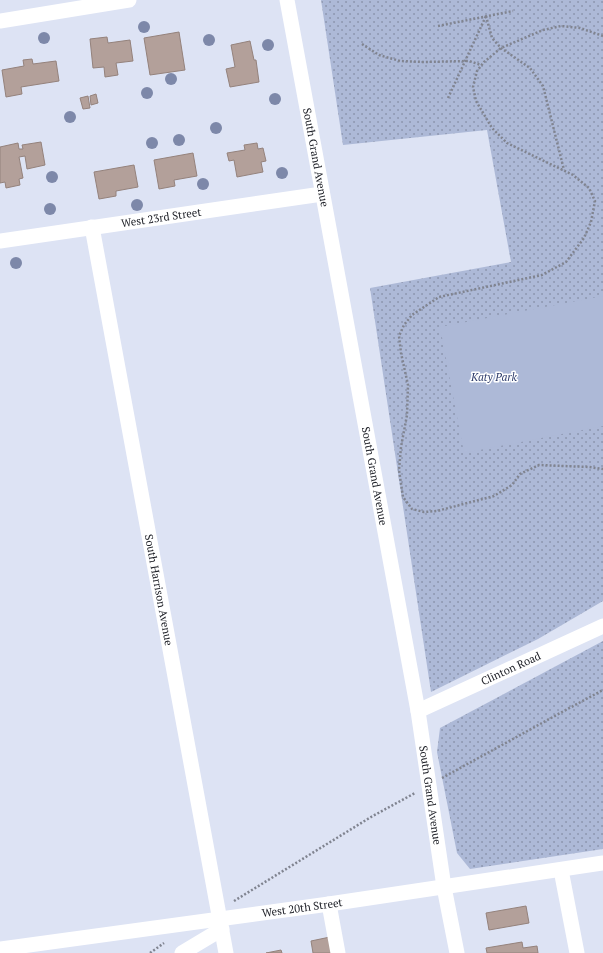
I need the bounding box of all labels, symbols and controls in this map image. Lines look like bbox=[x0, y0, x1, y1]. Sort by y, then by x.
street label: South Grand Avenue bbox=[300, 107, 332, 208]
street label: West 23rd Street bbox=[120, 205, 202, 230]
park label: Katy Park bbox=[470, 370, 518, 384]
street label: South Grand Avenue bbox=[359, 425, 391, 527]
street label: South Harrison Avenue bbox=[142, 533, 176, 647]
street label: Clinton Road bbox=[479, 649, 543, 688]
street label: South Grand Avenue bbox=[416, 745, 445, 846]
street label: West 20th Street bbox=[261, 895, 343, 920]

